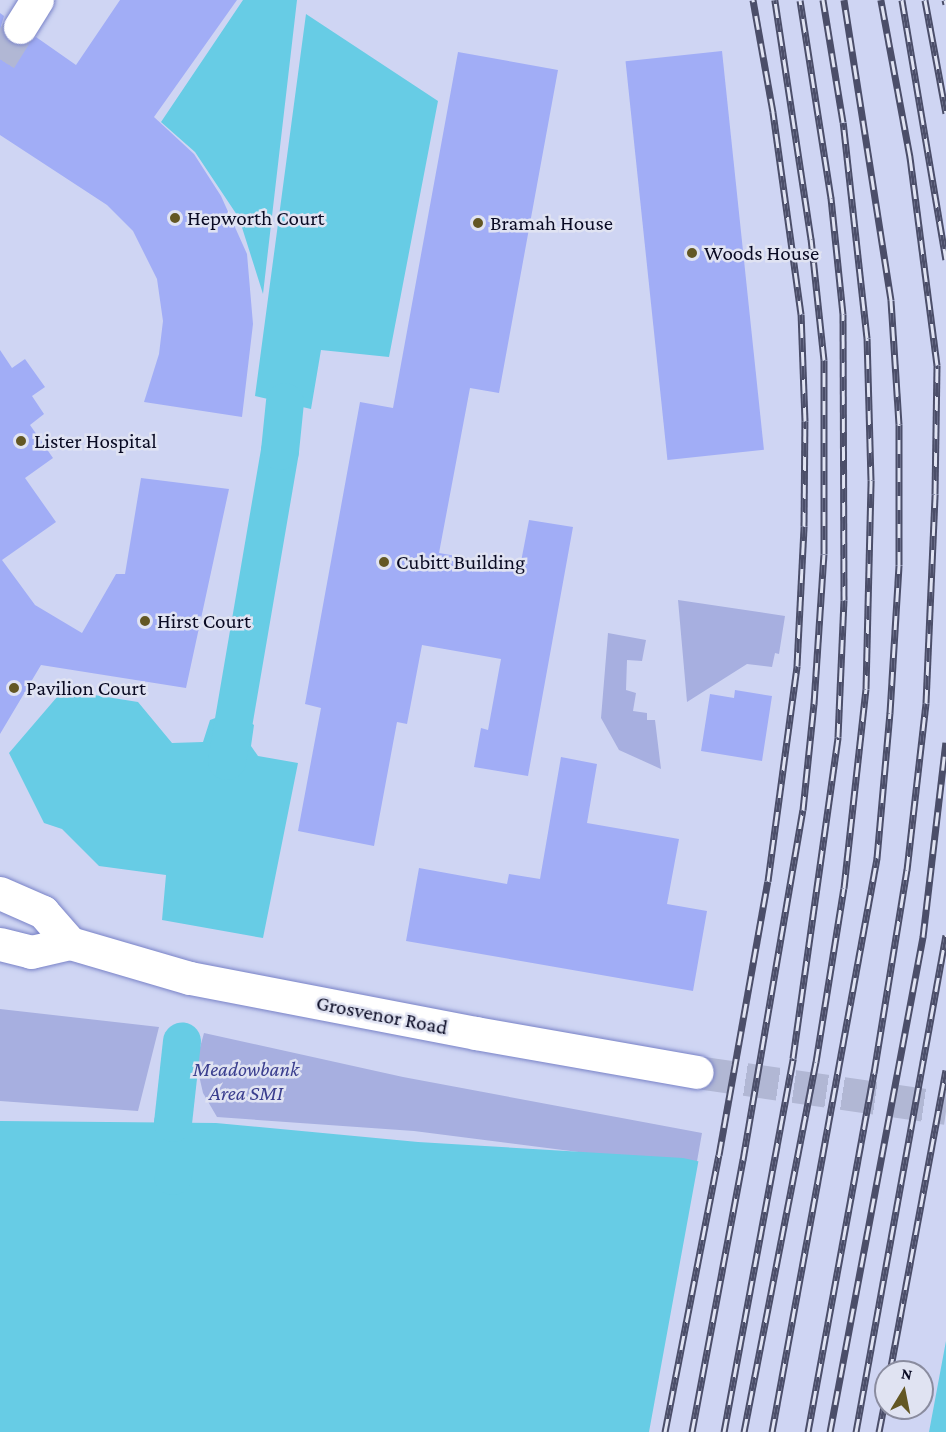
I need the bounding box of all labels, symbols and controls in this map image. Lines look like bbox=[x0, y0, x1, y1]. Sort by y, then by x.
place label: Hepworth Court bbox=[187, 205, 325, 231]
place label: Bramah House bbox=[490, 210, 613, 236]
marker: Hepworth Court bbox=[168, 211, 182, 225]
marker: Bramah House bbox=[471, 216, 485, 230]
place label: Woods House bbox=[704, 240, 819, 266]
marker: Woods House bbox=[685, 246, 699, 260]
place label: Lister Hospital bbox=[34, 428, 157, 454]
marker: Lister Hospital bbox=[12, 432, 30, 450]
place label: Cubitt Building bbox=[396, 549, 525, 575]
marker: Cubitt Building bbox=[377, 555, 391, 569]
place label: Hirst Court bbox=[157, 608, 251, 634]
marker: Hirst Court bbox=[138, 614, 152, 628]
place label: Pavilion Court bbox=[26, 675, 146, 701]
marker: Pavilion Court bbox=[7, 681, 21, 695]
street label: Grosvenor Road bbox=[314, 990, 450, 1040]
park label: Meadowbank Area SMI bbox=[193, 1056, 299, 1106]
north arrow bbox=[874, 1360, 934, 1420]
text: N bbox=[900, 1364, 914, 1383]

